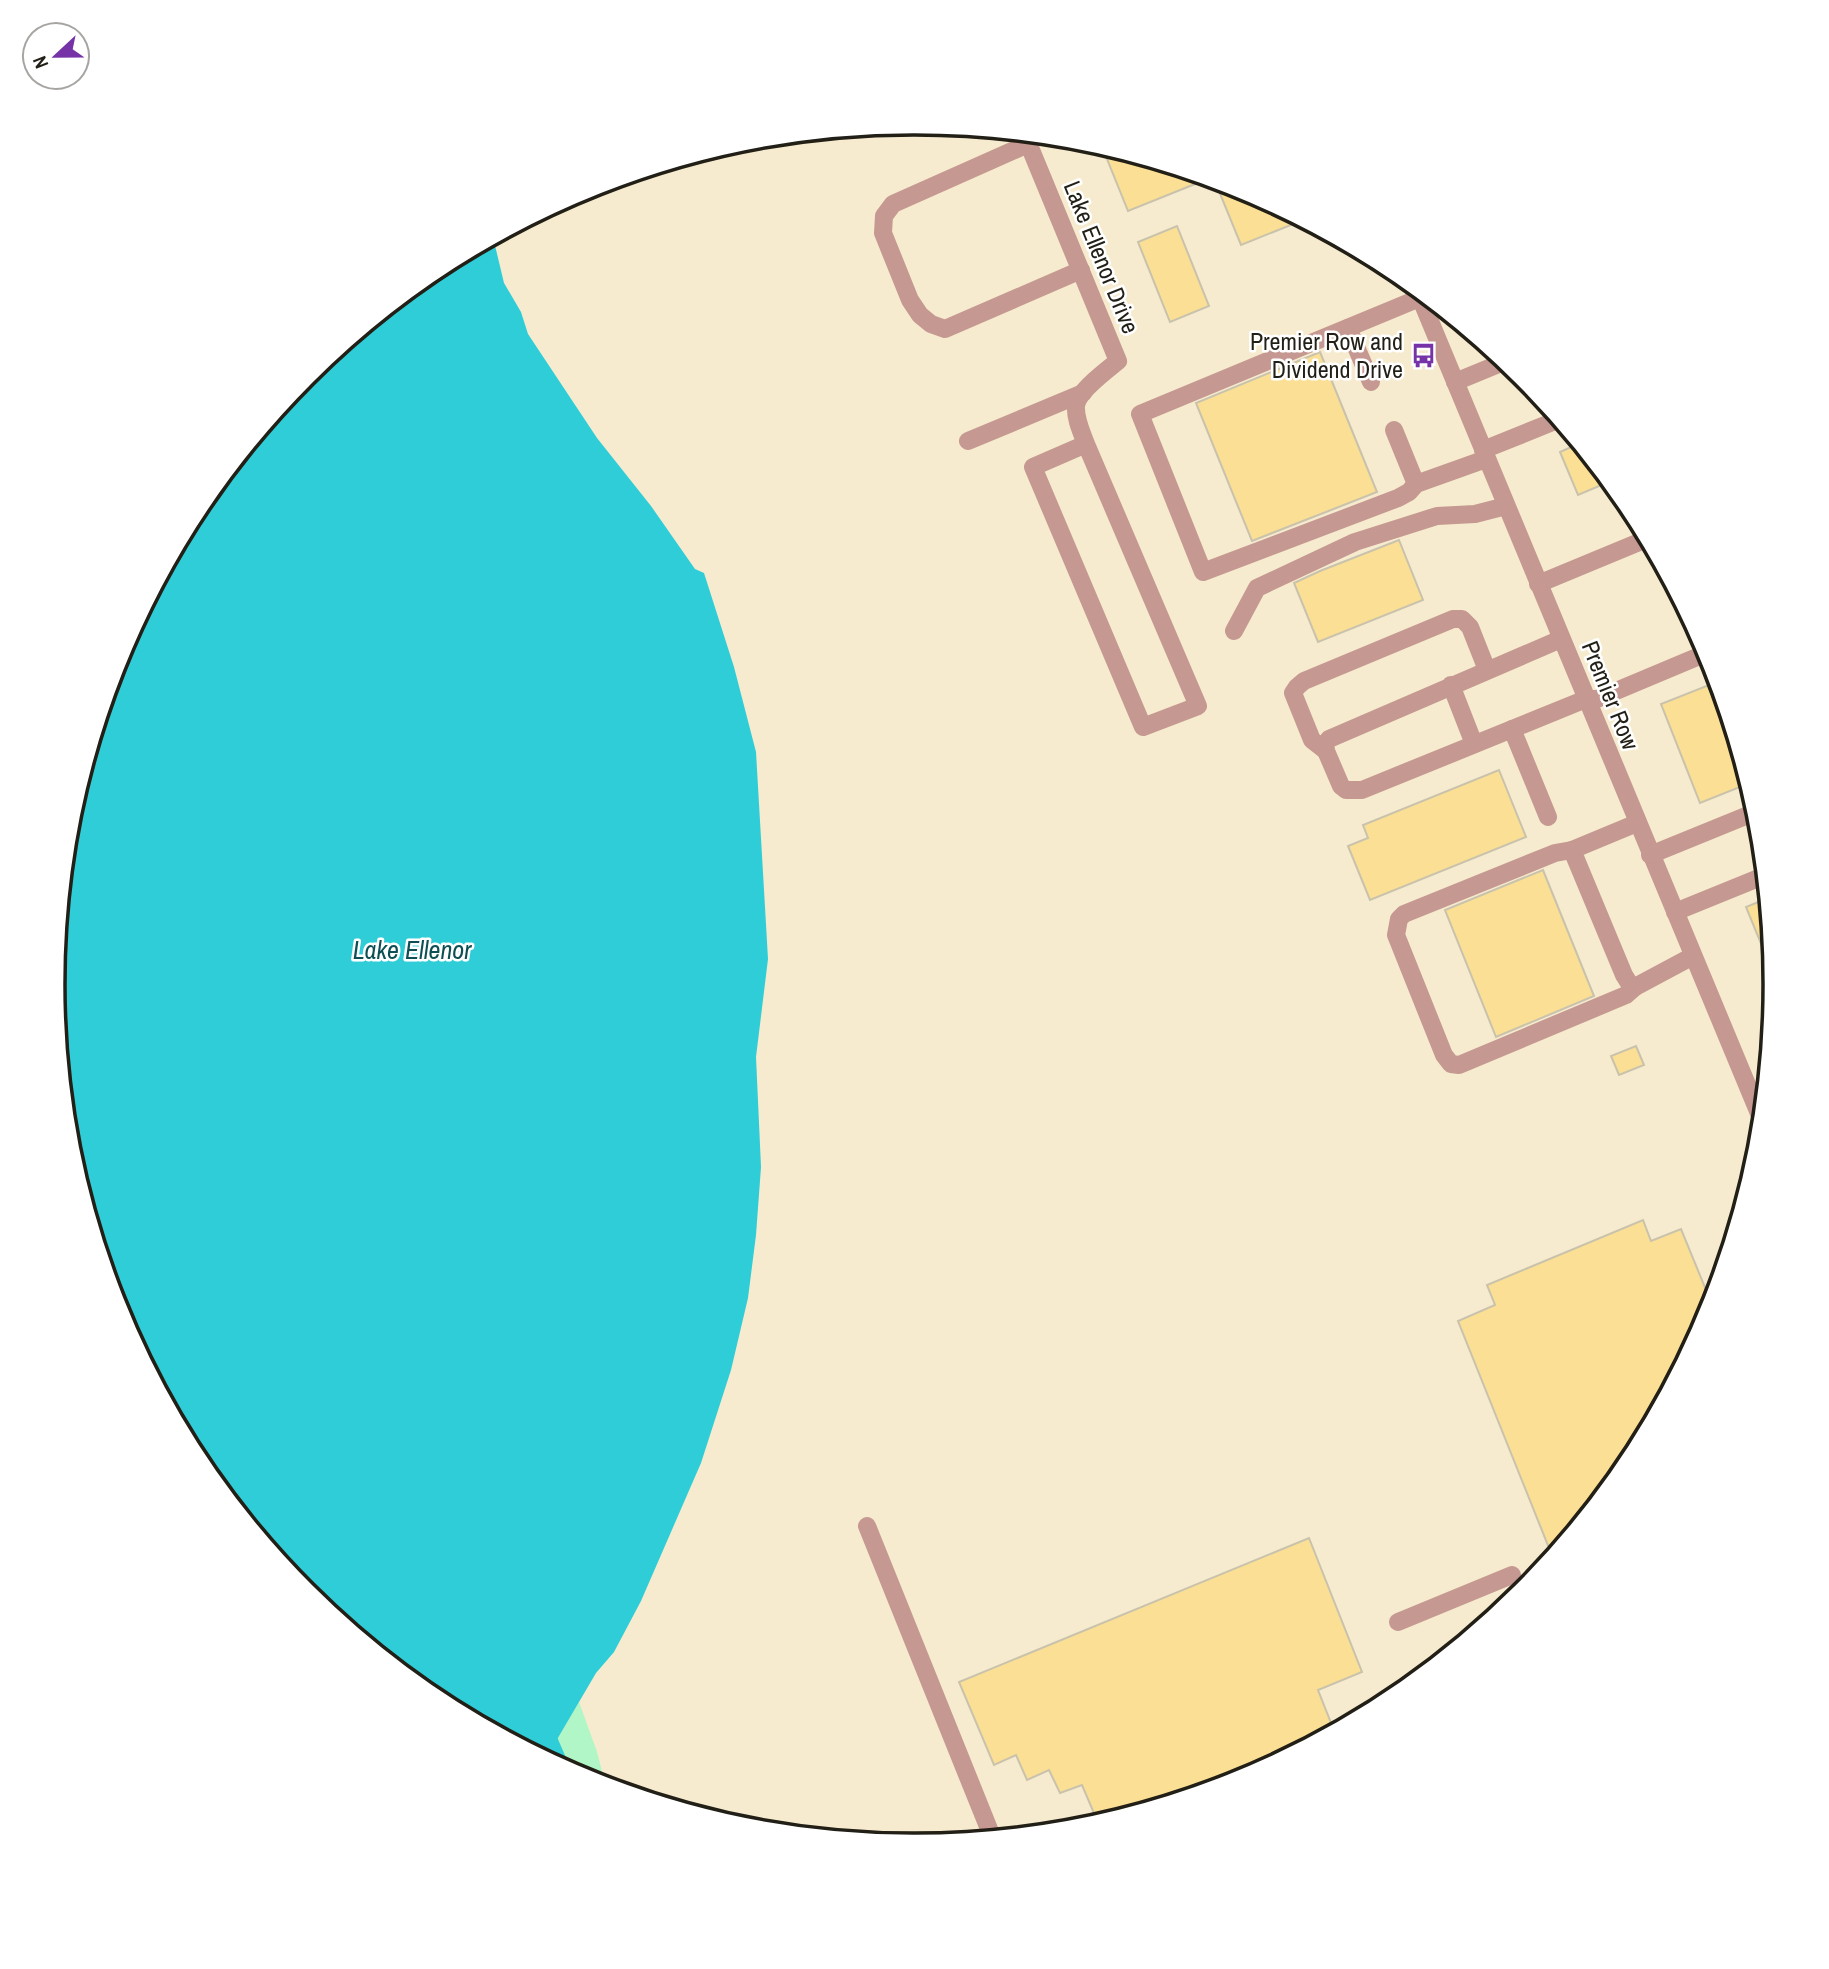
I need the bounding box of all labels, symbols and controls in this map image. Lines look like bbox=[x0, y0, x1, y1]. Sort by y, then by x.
north arrow bbox=[21, 21, 91, 91]
text: N bbox=[26, 52, 54, 72]
street label: Lake Ellenor Drive bbox=[1057, 176, 1147, 338]
place label: Premier Row and Dividend Drive bbox=[1250, 325, 1403, 385]
bus stop icon: Premier Row and Dividend Drive bbox=[1409, 341, 1437, 369]
street label: Premier Row bbox=[1575, 636, 1648, 755]
water label: Lake Ellenor bbox=[353, 932, 472, 967]

